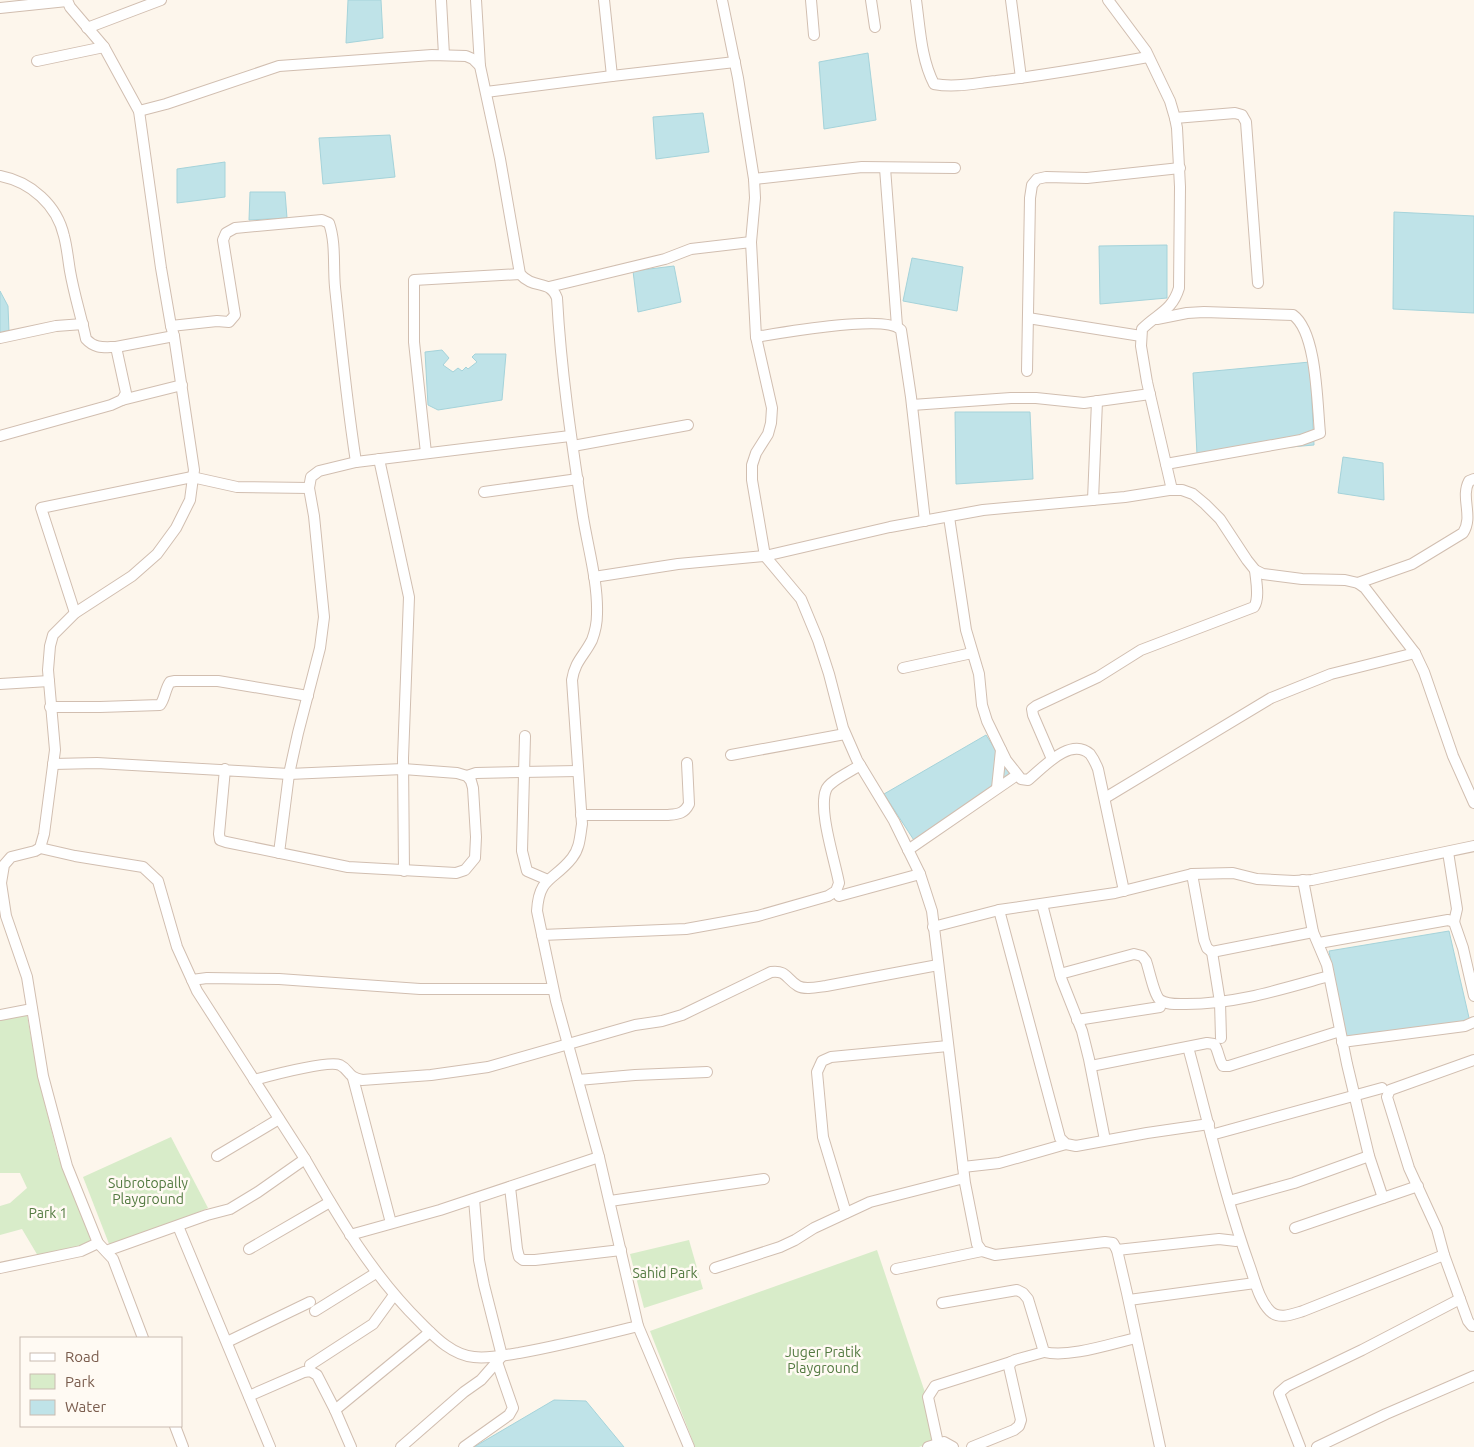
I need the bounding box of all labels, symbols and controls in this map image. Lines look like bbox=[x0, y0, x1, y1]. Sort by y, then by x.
park label: Subrotopally Playground bbox=[108, 1175, 188, 1207]
park label: Park 1 bbox=[29, 1205, 67, 1221]
park label: Sahid Park bbox=[632, 1265, 698, 1281]
legend bbox=[20, 1337, 182, 1427]
park label: Juger Pratik Playground bbox=[785, 1344, 861, 1376]
text: Road bbox=[65, 1348, 100, 1365]
text: Park bbox=[65, 1373, 95, 1390]
text: Water bbox=[65, 1398, 106, 1415]

